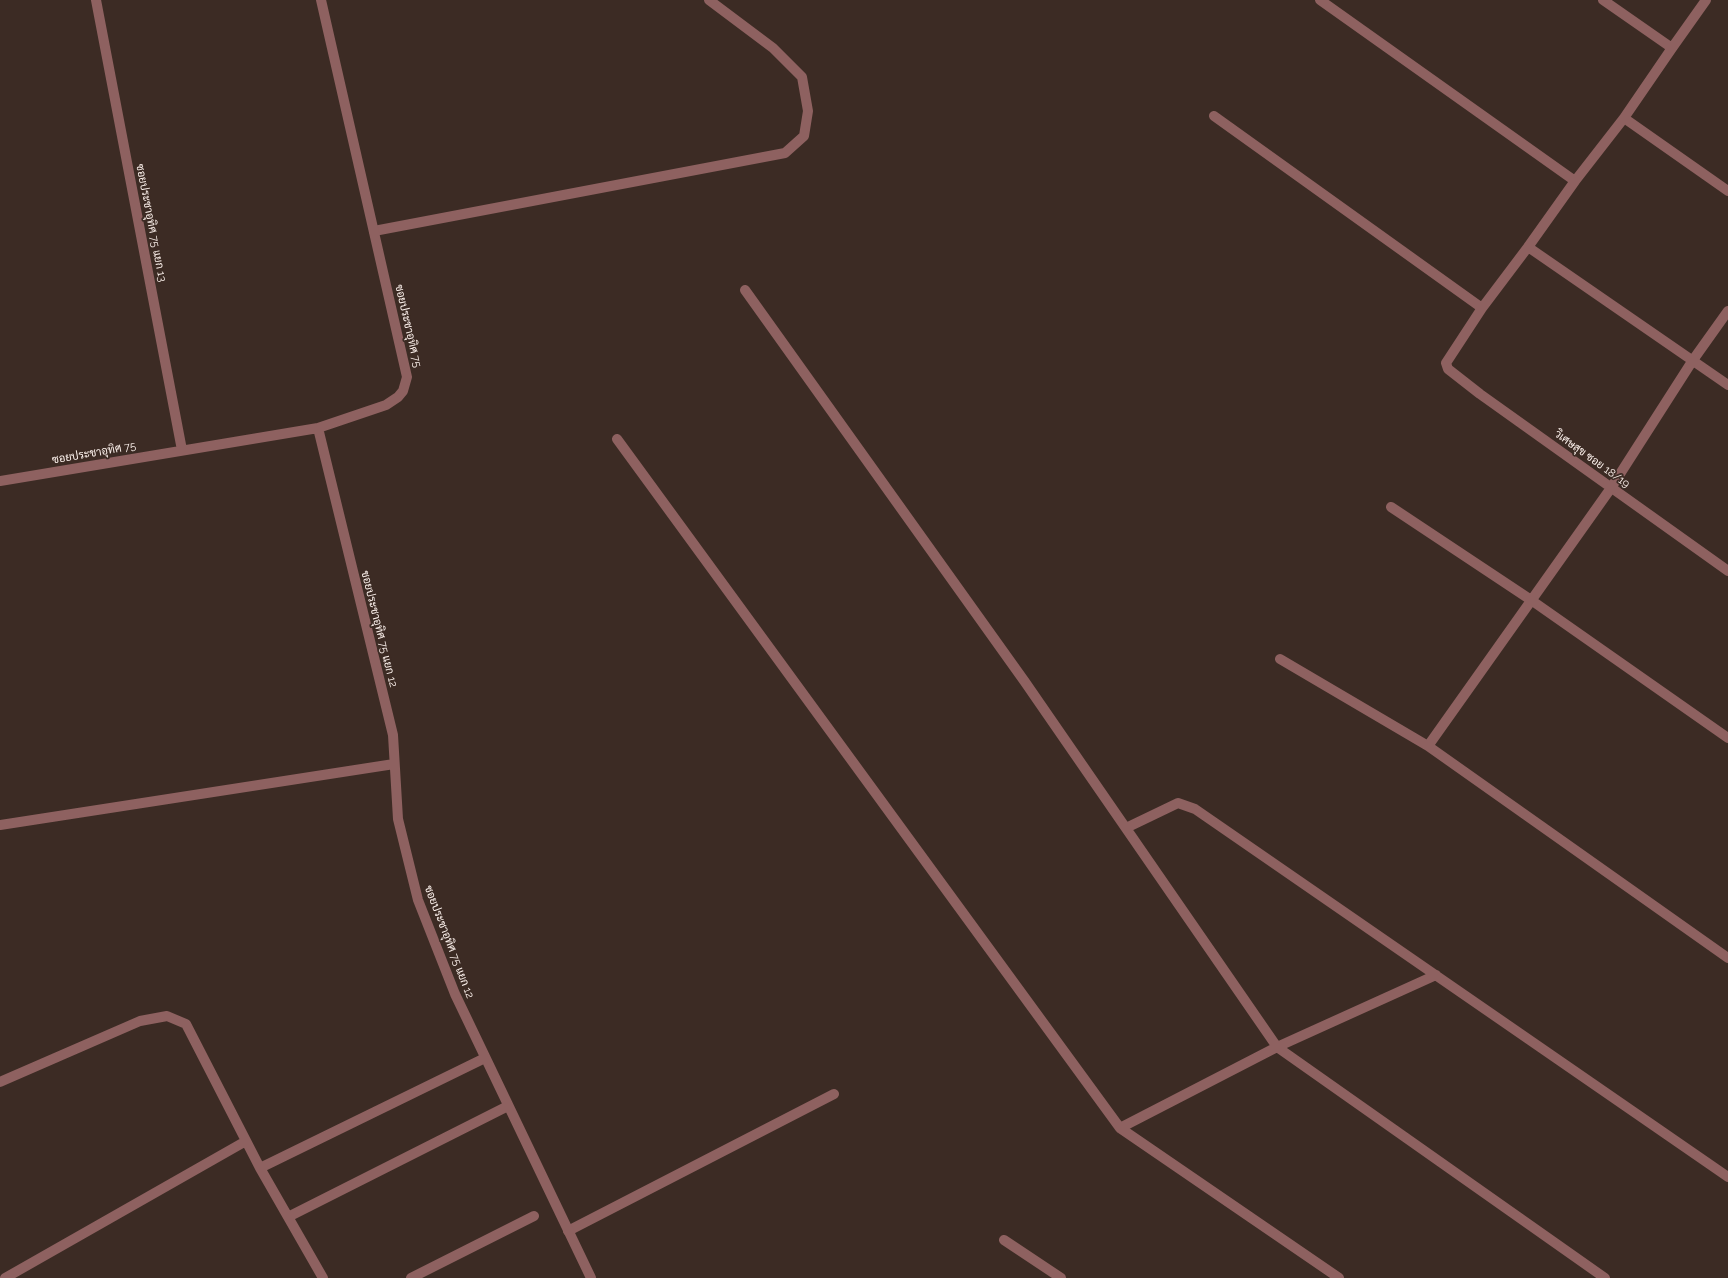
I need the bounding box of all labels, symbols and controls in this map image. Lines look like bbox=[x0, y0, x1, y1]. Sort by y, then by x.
street label: ซอยประชาอุทิศ 75 แยก 13 bbox=[133, 163, 169, 283]
street label: ซอยประชาอุทิศ 75 bbox=[392, 283, 424, 369]
street label: วิเศษสุข ซอย 18/19 bbox=[1552, 427, 1632, 491]
street label: ซอยประชาอุทิศ 75 bbox=[51, 439, 137, 467]
street label: ชอยประชาอุทิศ 75 แยก 12 bbox=[358, 569, 400, 689]
street label: ชอยประชาอุทิศ 75 แยก 12 bbox=[421, 884, 477, 1000]

